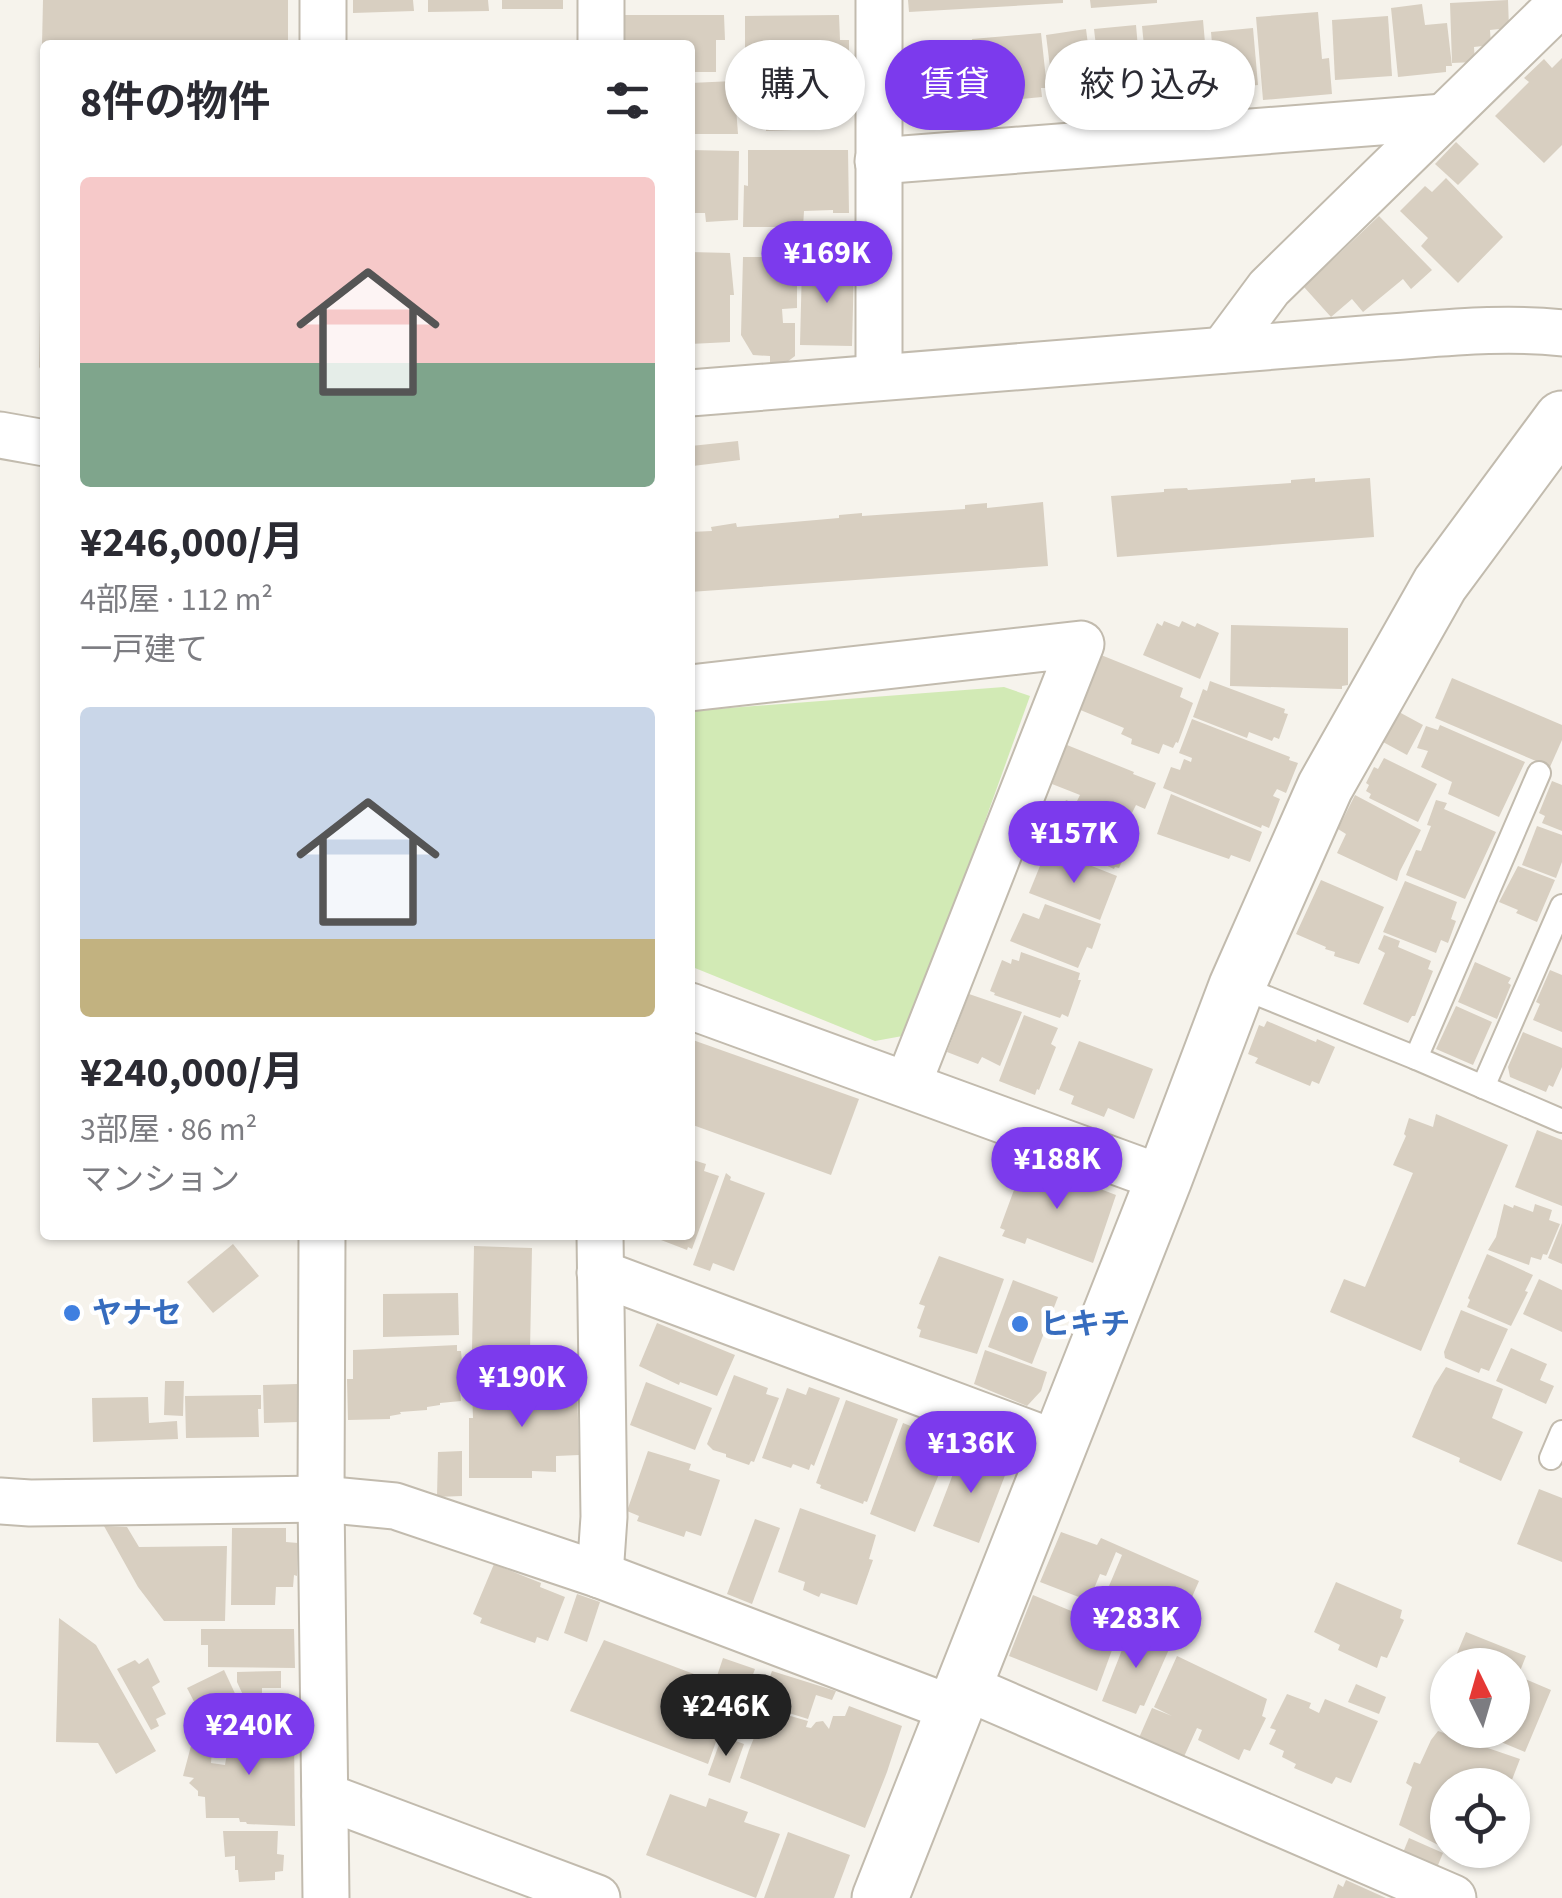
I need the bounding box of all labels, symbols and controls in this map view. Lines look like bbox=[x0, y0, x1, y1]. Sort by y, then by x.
chip: 購入 bbox=[725, 40, 865, 130]
chip: 賃貸 bbox=[885, 40, 1025, 130]
chip: 絞り込み bbox=[1045, 40, 1255, 130]
text: 8件の物件 bbox=[80, 73, 270, 133]
icon: filters bbox=[600, 73, 655, 128]
pin: ¥169K bbox=[757, 221, 897, 306]
text: ¥169K bbox=[783, 230, 871, 276]
icon: home bbox=[278, 242, 458, 422]
text: ¥246,000/月 bbox=[80, 513, 304, 573]
text: 4部屋 · 112 m² bbox=[80, 577, 273, 623]
text: 一戸建て bbox=[80, 627, 208, 673]
icon: home bbox=[278, 772, 458, 952]
pin: ¥157K bbox=[1004, 801, 1144, 886]
text: ¥157K bbox=[1030, 810, 1118, 856]
text: ¥240,000/月 bbox=[80, 1043, 304, 1103]
text: 3部屋 · 86 m² bbox=[80, 1107, 257, 1153]
pin: ¥188K bbox=[987, 1127, 1127, 1212]
text: ¥188K bbox=[1013, 1136, 1101, 1182]
text: マンション bbox=[80, 1157, 240, 1203]
place label: ヤナセ bbox=[92, 1292, 182, 1335]
marker: ヤナセ bbox=[61, 1302, 83, 1324]
place label: ヒキチ bbox=[1040, 1303, 1130, 1346]
marker: ヒキチ bbox=[1009, 1313, 1031, 1335]
pin: ¥190K bbox=[452, 1345, 592, 1430]
text: ¥190K bbox=[478, 1354, 566, 1400]
pin: ¥136K bbox=[901, 1411, 1041, 1496]
text: ¥136K bbox=[927, 1420, 1015, 1466]
pin: ¥283K bbox=[1066, 1586, 1206, 1671]
text: ¥283K bbox=[1092, 1595, 1180, 1641]
north arrow bbox=[1430, 1648, 1530, 1748]
map controls bbox=[1430, 1648, 1530, 1868]
pin: ¥246K bbox=[656, 1674, 796, 1759]
text: ¥246K bbox=[682, 1683, 770, 1729]
pin: ¥240K bbox=[179, 1693, 319, 1778]
text: ¥240K bbox=[205, 1702, 293, 1748]
button: locate bbox=[1430, 1768, 1530, 1868]

